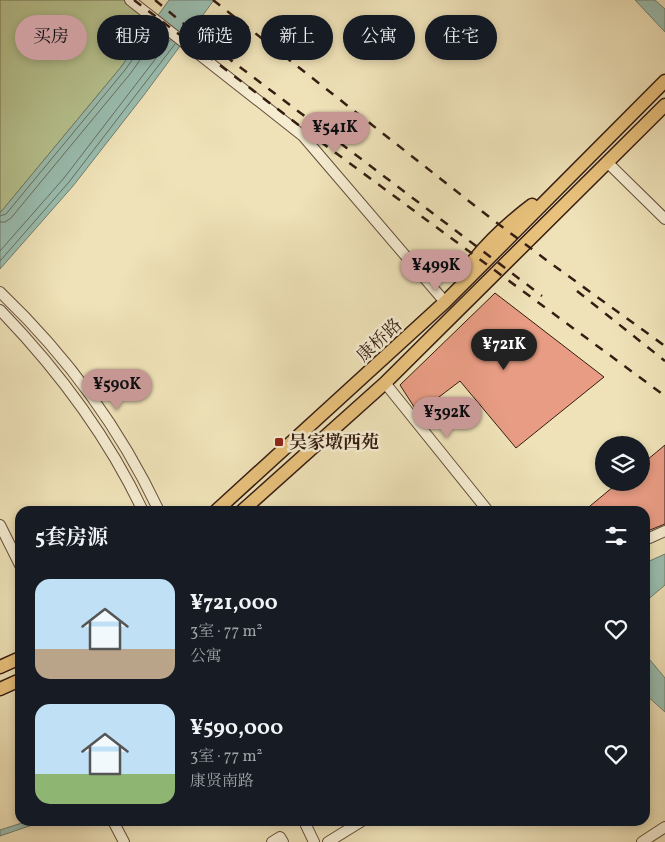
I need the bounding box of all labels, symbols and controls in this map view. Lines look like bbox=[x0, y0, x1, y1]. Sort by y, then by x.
chip: 买房 bbox=[15, 15, 87, 60]
chip: 租房 bbox=[97, 15, 169, 60]
chip: 筛选 bbox=[179, 15, 251, 60]
chip: 新上 bbox=[261, 15, 333, 60]
chip: 公寓 bbox=[343, 15, 415, 60]
chip: 住宅 bbox=[425, 15, 497, 60]
pin: ¥541K bbox=[300, 112, 370, 154]
text: ¥541K bbox=[312, 117, 358, 139]
pin: ¥499K bbox=[401, 250, 471, 292]
text: ¥499K bbox=[412, 255, 460, 277]
street label: 康桥路 bbox=[352, 314, 408, 369]
pin: ¥721K bbox=[469, 328, 539, 371]
text: ¥721K bbox=[482, 334, 526, 356]
pin: ¥590K bbox=[82, 368, 152, 411]
text: ¥590K bbox=[93, 374, 141, 396]
pin: ¥392K bbox=[412, 396, 482, 439]
text: ¥392K bbox=[424, 402, 470, 424]
place label: 吴家墩西苑 bbox=[289, 431, 379, 456]
marker: 吴家墩西苑 bbox=[273, 436, 285, 448]
map controls bbox=[595, 436, 650, 491]
button: layers bbox=[595, 436, 650, 491]
icon: filters bbox=[602, 522, 630, 550]
text: 5套房源 bbox=[35, 524, 108, 553]
text: ¥721,000 bbox=[190, 589, 278, 618]
icon: home bbox=[75, 599, 135, 659]
icon: heart bbox=[602, 615, 630, 643]
text: 3室 · 77 m² bbox=[190, 621, 263, 643]
text: 公寓 bbox=[190, 646, 222, 668]
text: ¥590,000 bbox=[190, 714, 283, 743]
icon: home bbox=[75, 724, 135, 784]
icon: heart bbox=[602, 740, 630, 768]
text: 3室 · 77 m² bbox=[190, 746, 263, 768]
text: 康贤南路 bbox=[190, 771, 254, 793]

